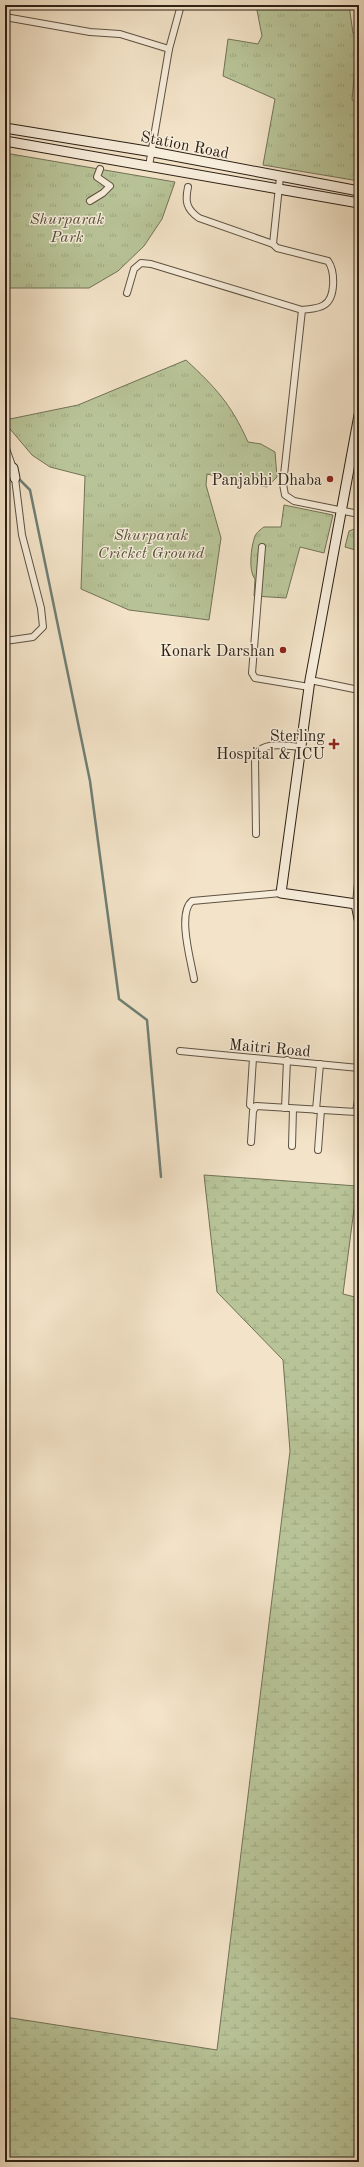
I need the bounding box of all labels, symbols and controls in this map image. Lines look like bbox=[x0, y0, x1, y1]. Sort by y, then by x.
street label: Station Road bbox=[139, 130, 230, 162]
park label: Shurparak Park bbox=[30, 212, 104, 246]
place label: Panjabhi Dhaba bbox=[211, 473, 322, 489]
marker: Panjabhi Dhaba bbox=[325, 474, 335, 484]
park label: Shurparak Cricket Ground bbox=[98, 528, 205, 562]
place label: Konark Darshan bbox=[160, 644, 275, 660]
marker: Konark Darshan bbox=[278, 645, 288, 655]
place label: Sterling Hospital & ICU bbox=[216, 729, 326, 763]
marker: Sterling Hospital & ICU bbox=[328, 738, 340, 750]
street label: Maitri Road bbox=[228, 1037, 311, 1061]

